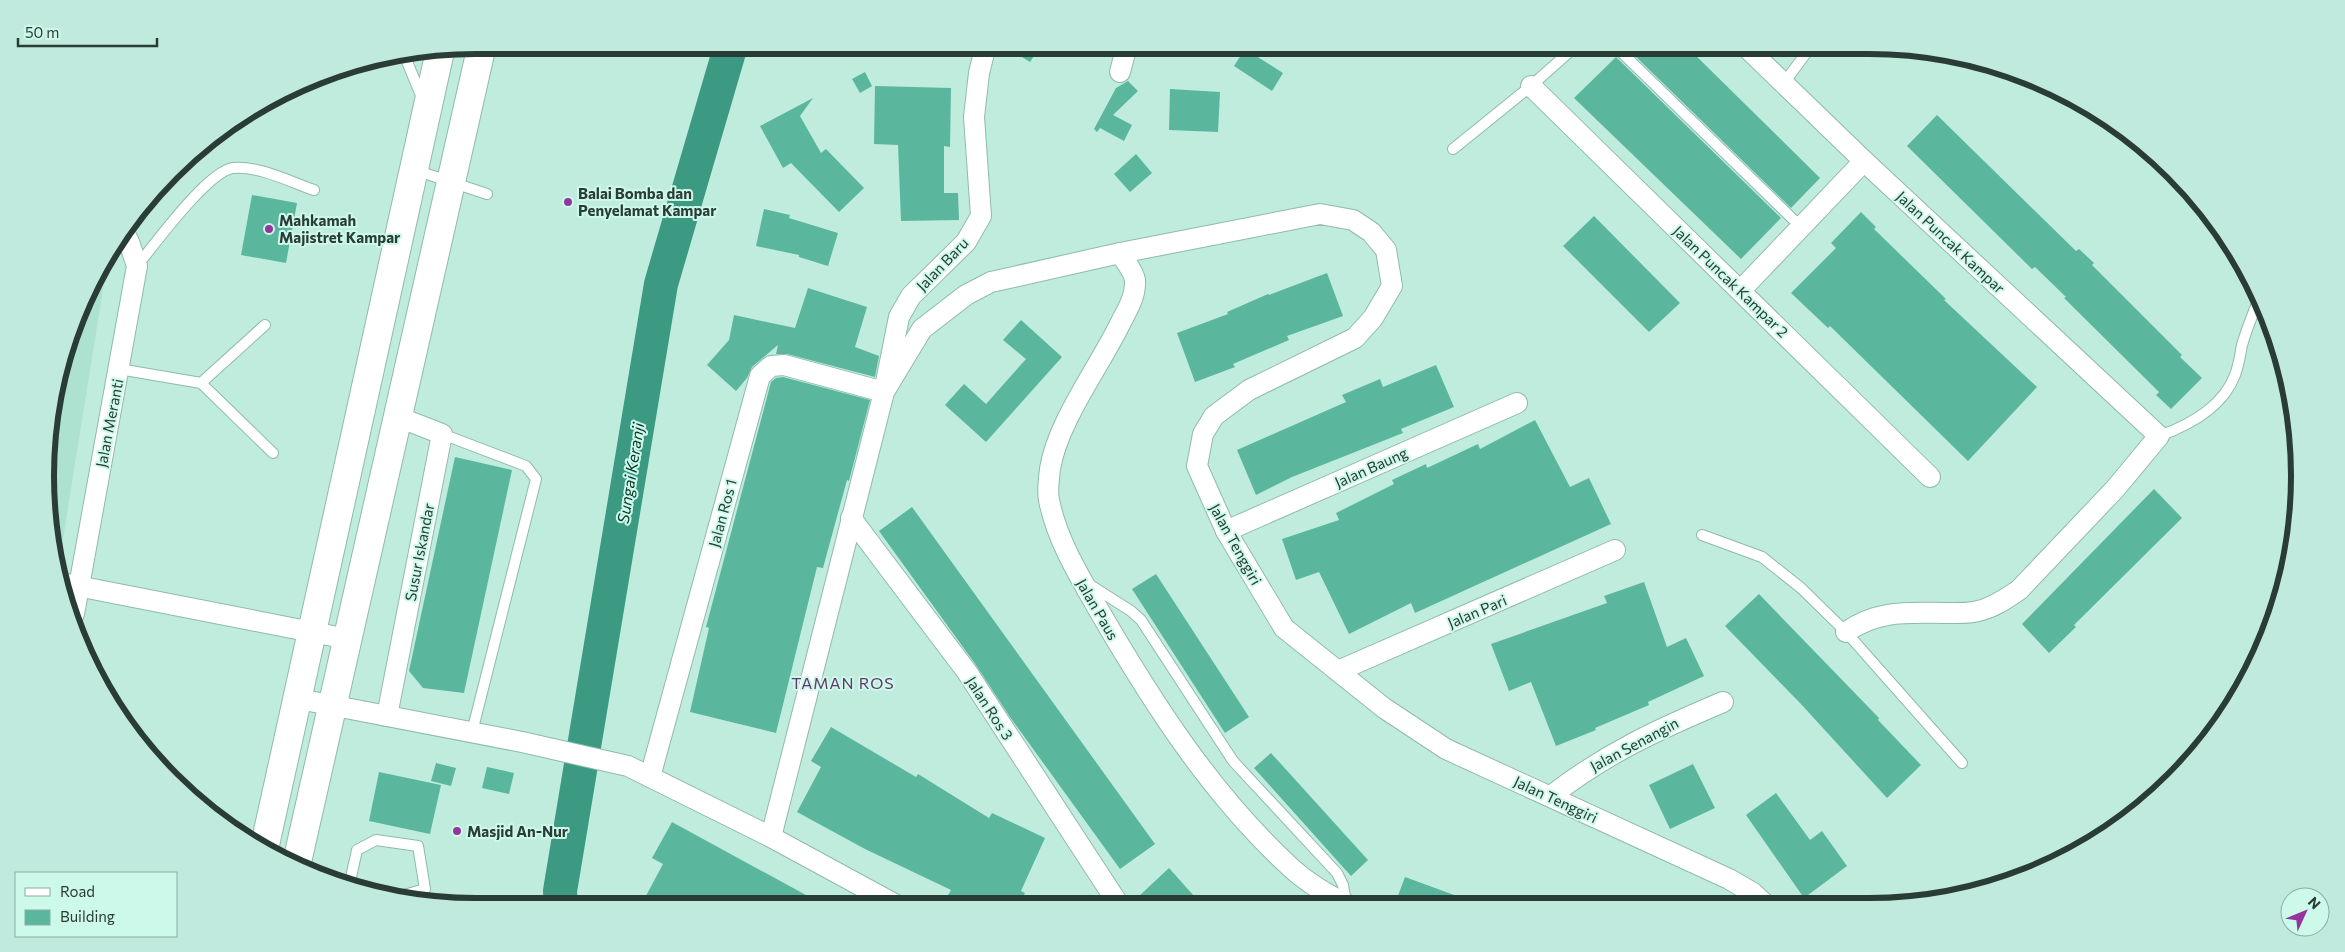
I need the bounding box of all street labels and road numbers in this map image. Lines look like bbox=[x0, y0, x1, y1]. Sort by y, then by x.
street label: Jalan Puncak Kampar bbox=[1893, 187, 2009, 297]
street label: Jalan Puncak Kampar 2 bbox=[1670, 221, 1792, 341]
street label: Jalan Baru bbox=[912, 234, 972, 294]
street label: Jalan Meranti bbox=[92, 377, 126, 469]
street label: Jalan Baung bbox=[1332, 443, 1410, 491]
street label: Jalan Ros 1 bbox=[704, 477, 740, 549]
street label: Jalan Tenggiri bbox=[1206, 500, 1266, 588]
street label: Susur Iskandar bbox=[401, 502, 437, 602]
street label: Jalan Paus bbox=[1073, 575, 1123, 643]
street label: Jalan Pari bbox=[1445, 591, 1509, 631]
street label: Jalan Ros 3 bbox=[963, 673, 1017, 743]
street label: Jalan Senangin bbox=[1587, 713, 1681, 775]
street label: Jalan Tenggiri bbox=[1511, 772, 1601, 826]

